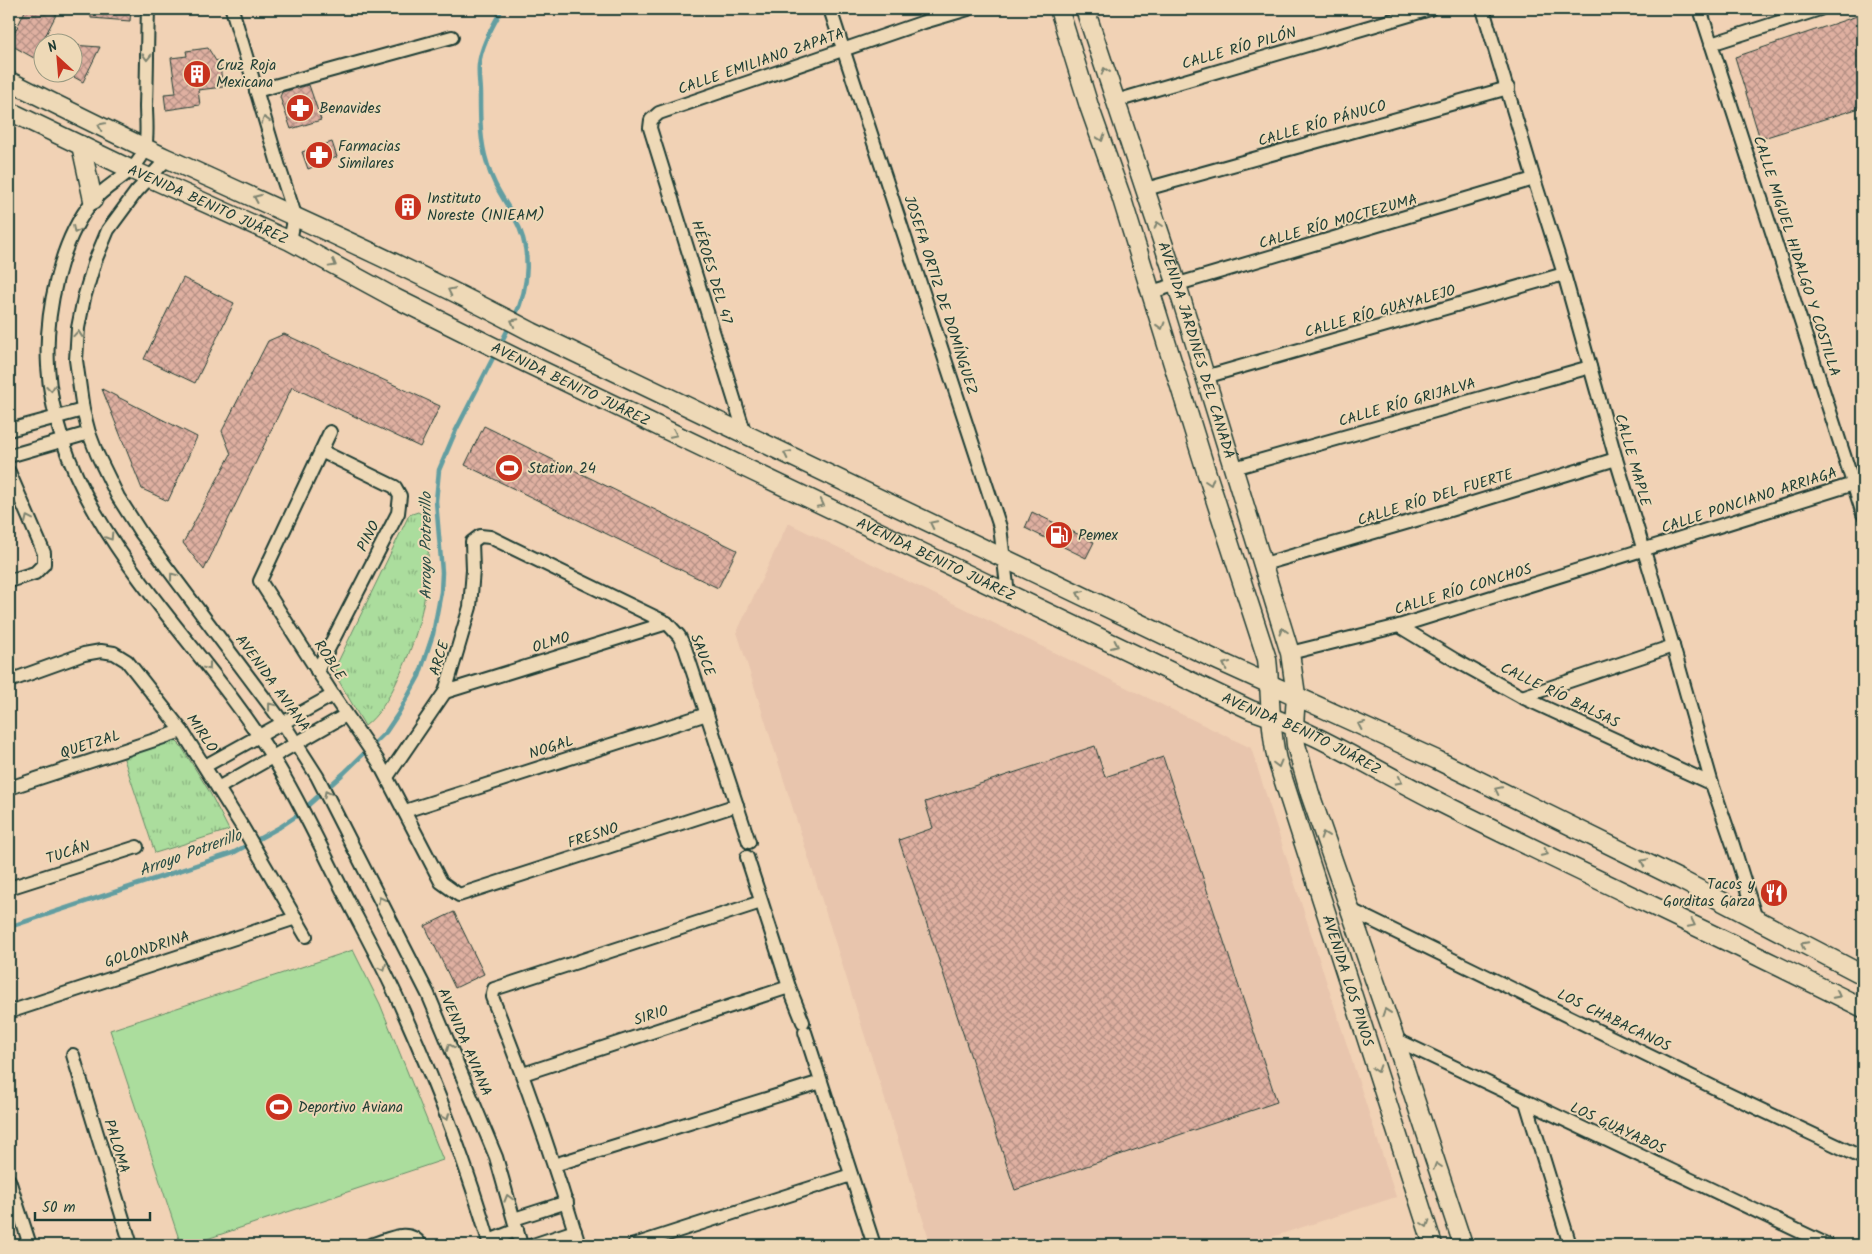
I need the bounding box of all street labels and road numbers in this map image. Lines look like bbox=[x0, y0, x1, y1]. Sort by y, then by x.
street label: CALLE RÍO PILÓN bbox=[1179, 21, 1299, 77]
street label: CALLE EMILIANO ZAPATA bbox=[675, 22, 848, 102]
street label: CALLE RÍO PÁNUCO bbox=[1255, 94, 1389, 154]
street label: CALLE MIGUEL HIDALGO Y COSTILLA bbox=[1746, 133, 1846, 380]
street label: AVENIDA BENITO JUÁREZ bbox=[124, 159, 292, 252]
street label: CALLE RÍO MOCTEZUMA bbox=[1256, 188, 1420, 256]
street label: JOSEFA ORTIZ DE DOMÍNGUEZ bbox=[896, 193, 984, 398]
street label: HÉROES DEL 47 bbox=[684, 217, 739, 328]
street label: AVENIDA JARDINES DEL CANADÁ bbox=[1150, 239, 1241, 462]
street label: CALLE RÍO GUAYALEJO bbox=[1302, 279, 1459, 345]
street label: AVENIDA BENITO JUÁREZ bbox=[487, 337, 654, 434]
street label: CALLE RÍO GRIJALVA bbox=[1336, 372, 1479, 434]
street label: CALLE MAPLE bbox=[1607, 411, 1657, 511]
street label: CALLE PONCIANO ARRIAGA bbox=[1658, 461, 1840, 541]
street label: CALLE RÍO DEL FUERTE bbox=[1354, 462, 1517, 533]
street label: AVENIDA BENITO JUÁREZ bbox=[852, 512, 1019, 609]
street label: PINO bbox=[351, 517, 387, 556]
street label: CALLE RÍO CONCHOS bbox=[1392, 558, 1535, 622]
street label: OLMO bbox=[529, 626, 573, 660]
street label: AVENIDA AVIANA bbox=[228, 630, 316, 737]
street label: SAUCE bbox=[683, 631, 722, 681]
street label: ROBLE bbox=[307, 635, 352, 687]
street label: ARCE bbox=[423, 637, 457, 679]
street label: CALLE RÍO BALSAS bbox=[1496, 657, 1623, 735]
street label: AVENIDA BENITO JUÁREZ bbox=[1217, 687, 1385, 782]
street label: MIRLO bbox=[179, 709, 223, 758]
street label: QUETZAL bbox=[57, 724, 123, 766]
street label: NOGAL bbox=[526, 729, 577, 766]
street label: FRESNO bbox=[565, 816, 622, 856]
street label: TUCÁN bbox=[43, 835, 94, 871]
street label: AVENIDA LOS PINOS bbox=[1315, 912, 1379, 1050]
street label: GOLONDRINA bbox=[102, 925, 193, 975]
street label: LOS CHABACANOS bbox=[1553, 983, 1674, 1059]
street label: AVENIDA AVIANA bbox=[430, 984, 498, 1100]
street label: SIRIO bbox=[631, 999, 672, 1033]
street label: LOS GUAYABOS bbox=[1566, 1096, 1669, 1162]
street label: PALOMA bbox=[96, 1116, 136, 1176]

